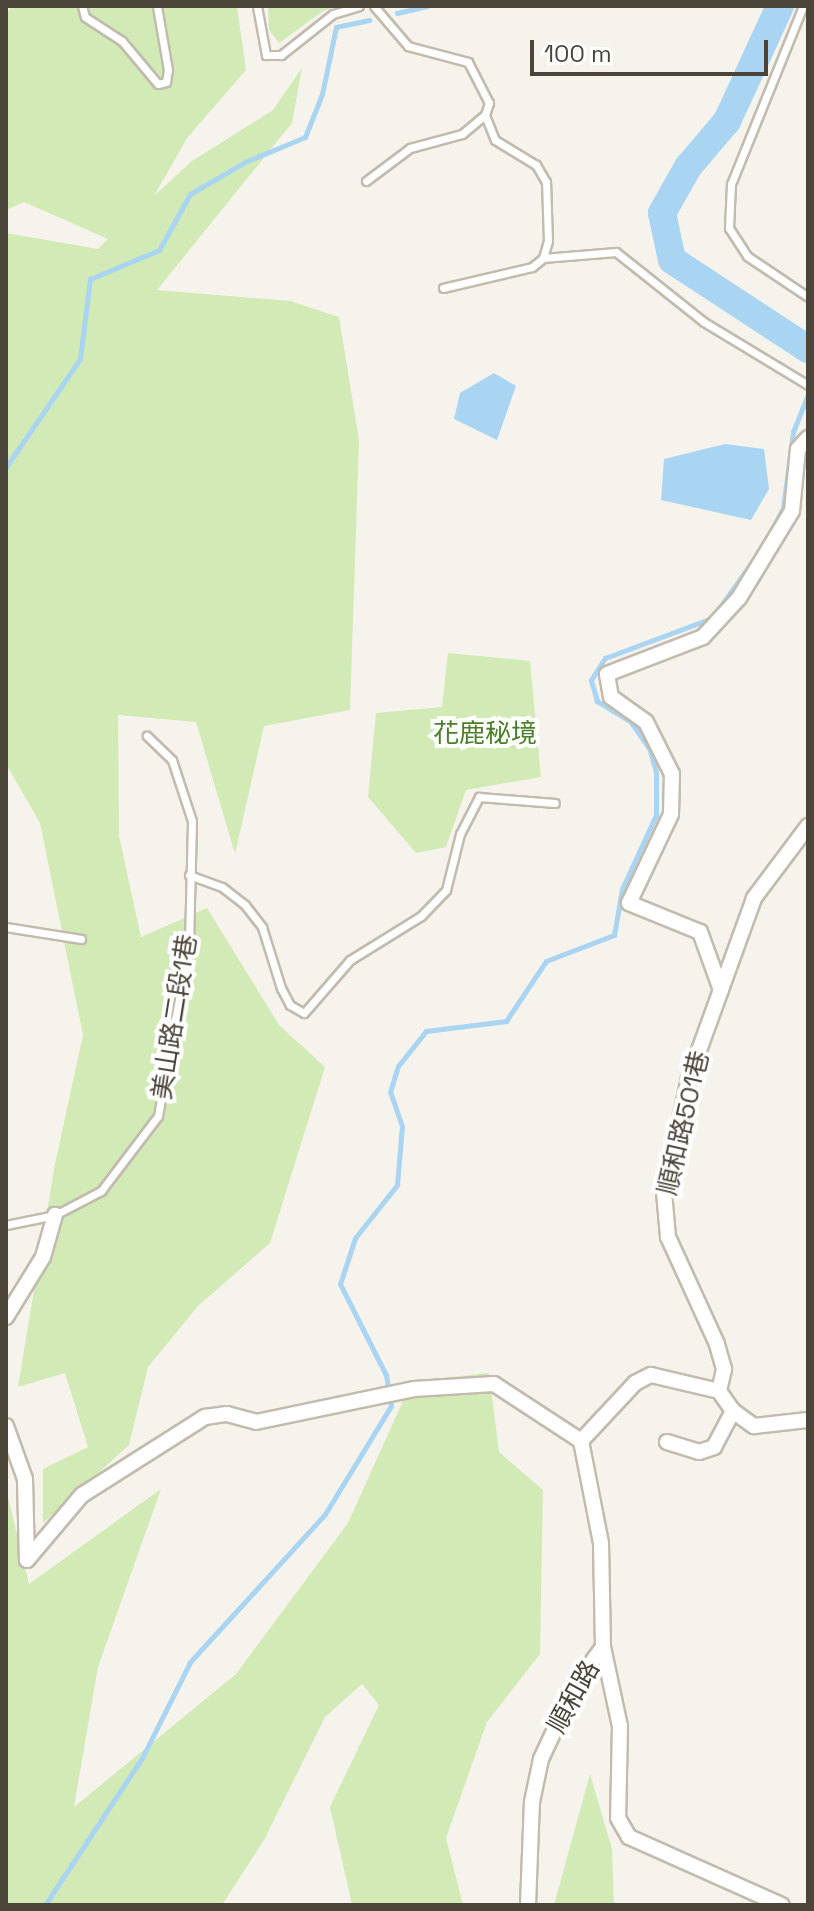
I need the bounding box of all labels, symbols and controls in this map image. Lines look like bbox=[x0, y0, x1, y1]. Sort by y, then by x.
scale bar bbox=[534, 24, 772, 74]
text: 100 m bbox=[544, 38, 612, 69]
park label: 花鹿秘境 bbox=[433, 718, 537, 750]
street label: 美山路二段1巷 bbox=[147, 932, 203, 1102]
street label: 順和路501巷 bbox=[652, 1048, 716, 1198]
street label: 順和路 bbox=[541, 1655, 607, 1739]

